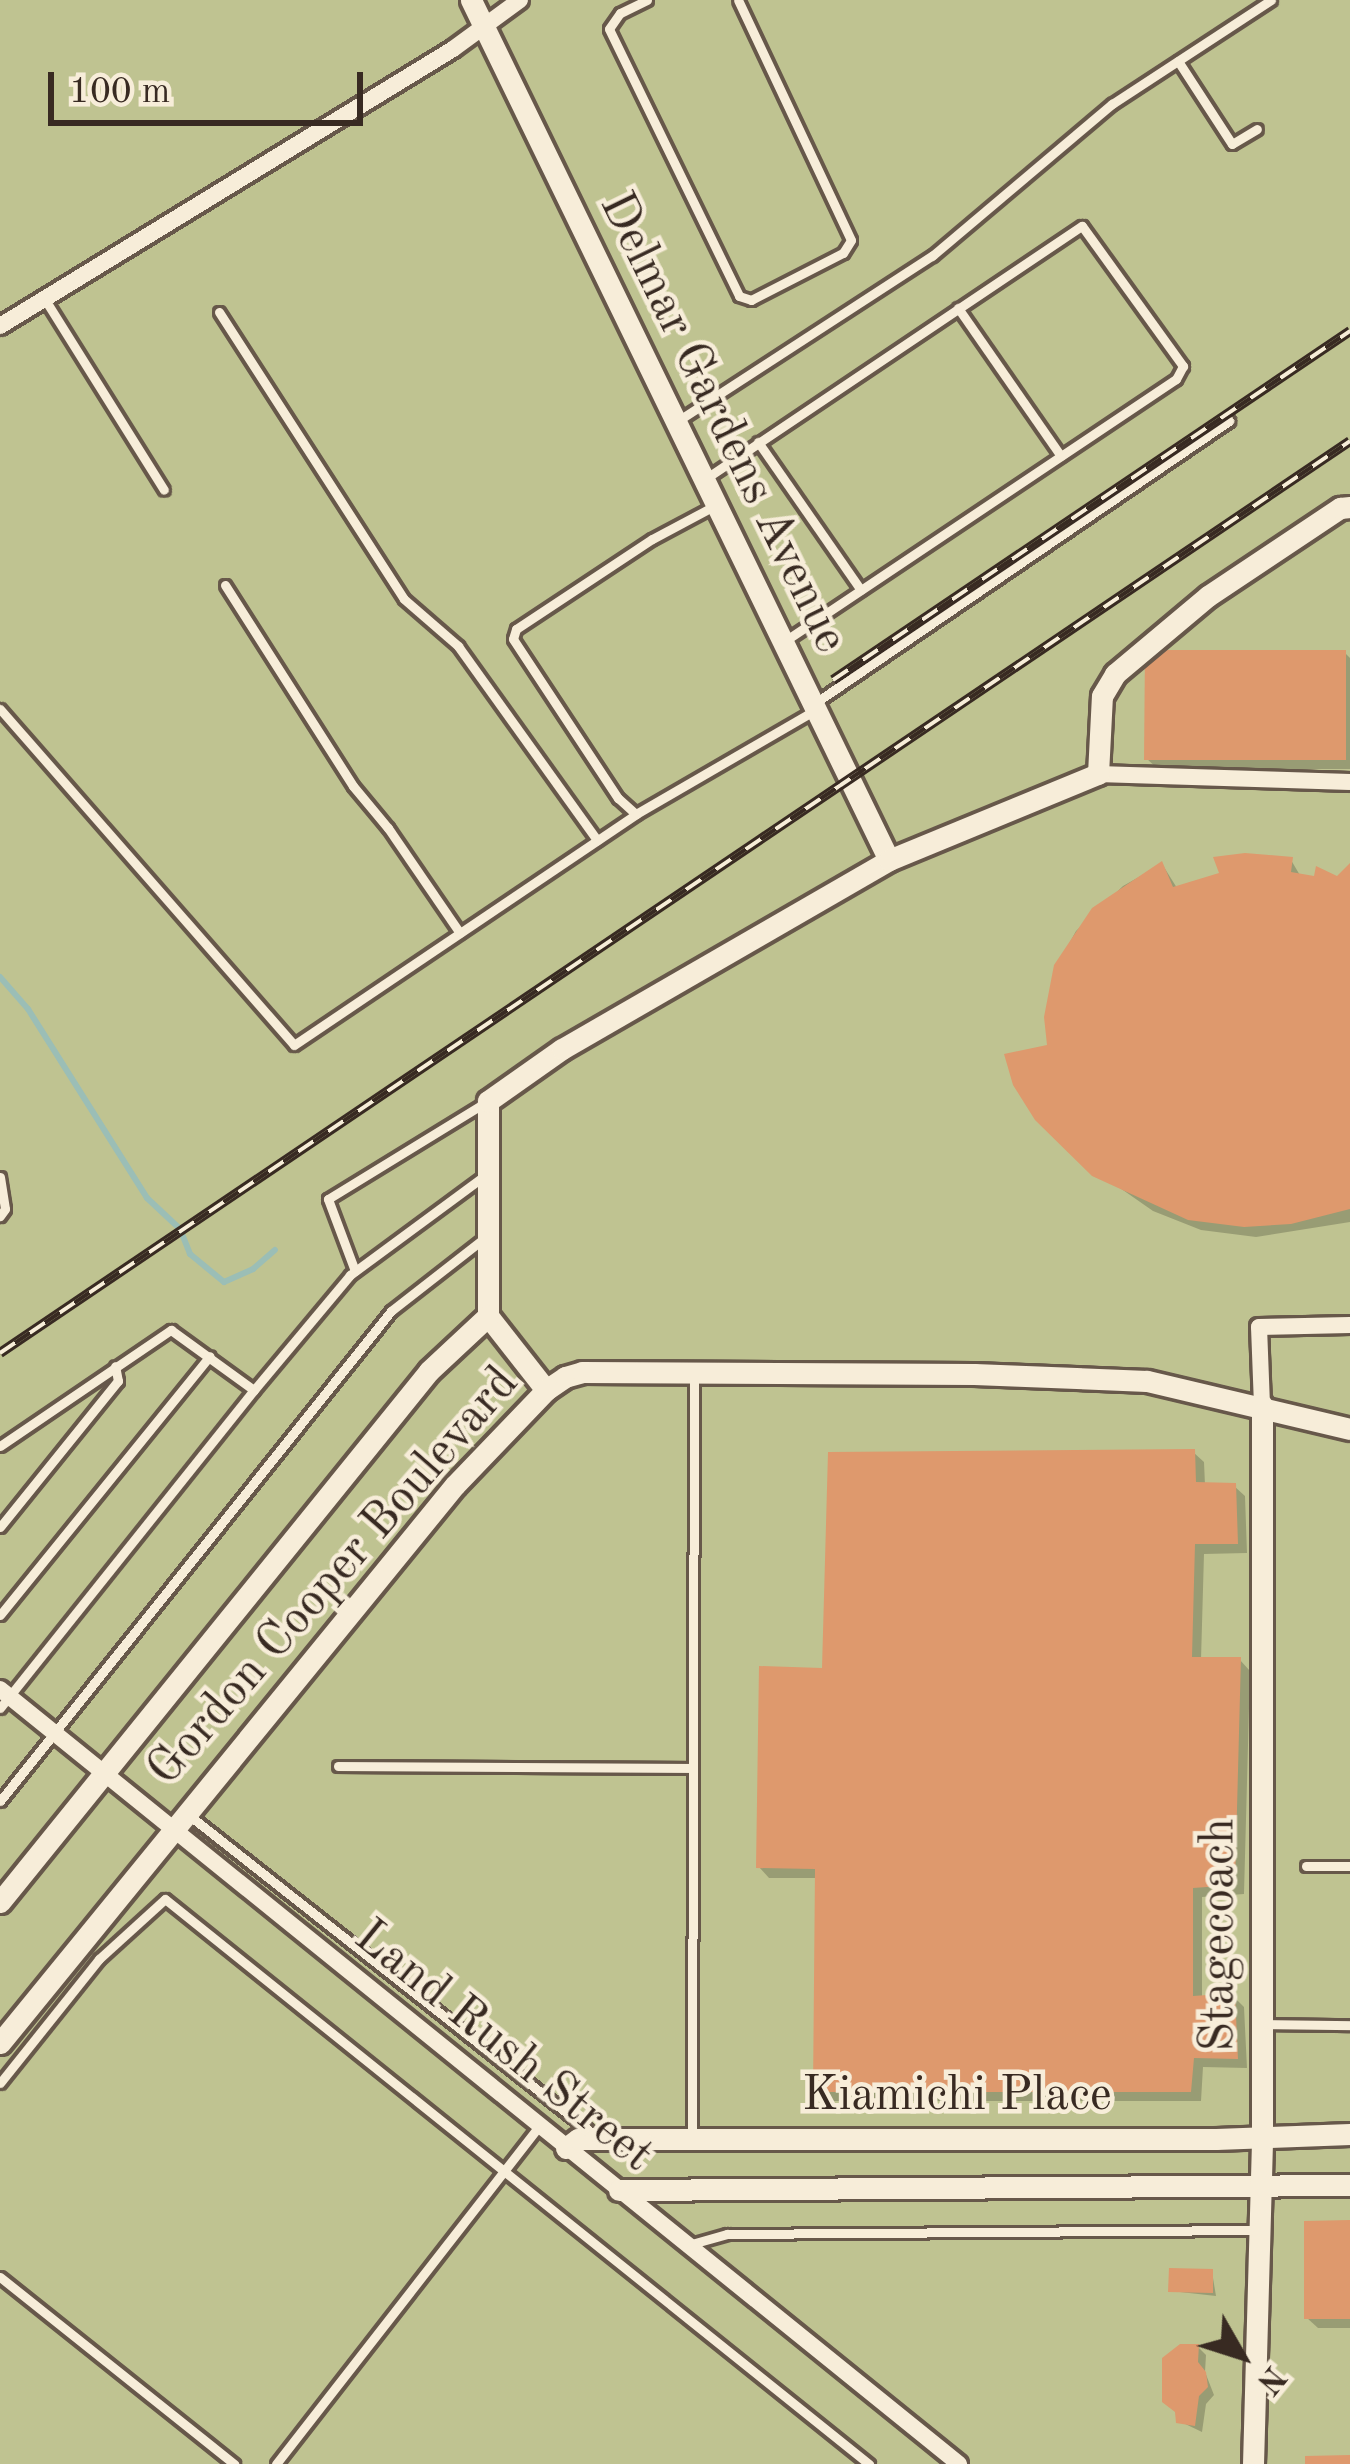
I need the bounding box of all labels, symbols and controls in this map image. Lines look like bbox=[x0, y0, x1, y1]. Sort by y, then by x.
scale bar bbox=[54, 48, 369, 122]
text: 100 m bbox=[69, 75, 170, 111]
street label: Delmar Gardens Avenue bbox=[585, 183, 859, 663]
street label: Gordon Cooper Boulevard bbox=[136, 1356, 532, 1798]
street label: Stagecoach bbox=[1191, 1818, 1249, 2052]
street label: Land Rush Street bbox=[342, 1909, 664, 2185]
street label: Kiamichi Place bbox=[802, 2068, 1112, 2126]
north arrow bbox=[1182, 2296, 1302, 2416]
text: N bbox=[1250, 2359, 1291, 2399]

